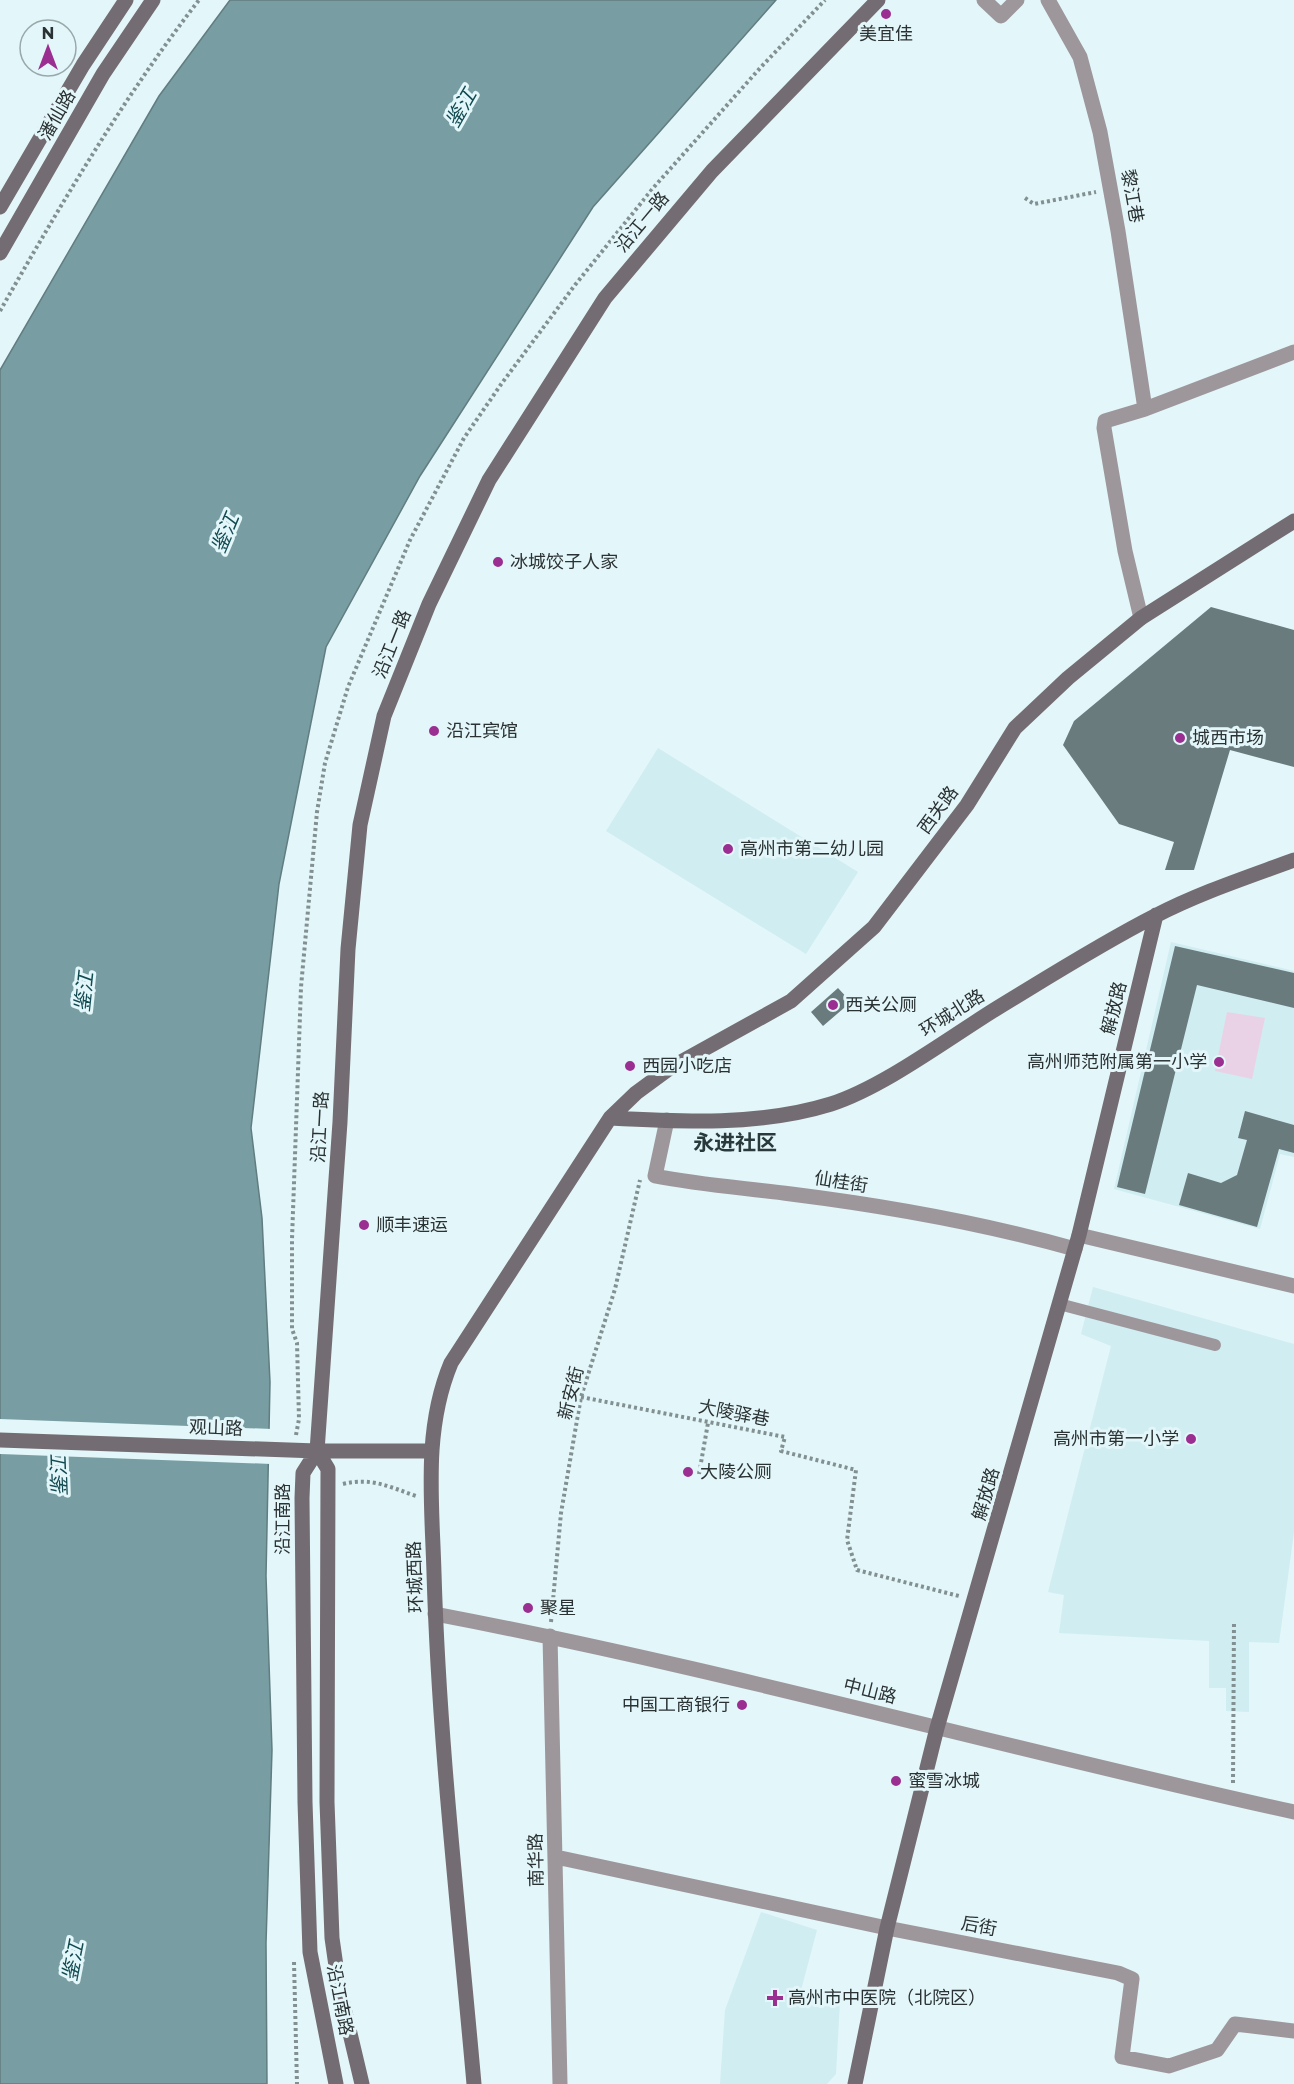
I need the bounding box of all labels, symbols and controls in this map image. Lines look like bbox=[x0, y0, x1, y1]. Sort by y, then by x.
marker: 美宜佳 bbox=[879, 7, 893, 21]
north arrow bbox=[18, 18, 78, 78]
place label: 美宜佳 bbox=[859, 23, 913, 45]
text: N bbox=[42, 24, 54, 43]
water label: 鉴江 bbox=[441, 83, 482, 131]
street label: 潘仙路 bbox=[34, 86, 80, 144]
street label: 黎江巷 bbox=[1116, 168, 1148, 224]
street label: 沿江一路 bbox=[610, 187, 674, 257]
water label: 鉴江 bbox=[206, 508, 245, 556]
place label: 冰城饺子人家 bbox=[510, 551, 618, 573]
marker: 冰城饺子人家 bbox=[491, 555, 505, 569]
street label: 沿江一路 bbox=[368, 607, 416, 681]
place label: 沿江宾馆 bbox=[446, 720, 518, 742]
marker: 沿江宾馆 bbox=[427, 724, 441, 738]
place label: 城西市场 bbox=[1192, 727, 1264, 749]
marker: 城西市场 bbox=[1173, 731, 1187, 745]
street label: 西关路 bbox=[913, 782, 963, 838]
place label: 高州市第二幼儿园 bbox=[740, 838, 884, 860]
marker: 高州市第二幼儿园 bbox=[721, 842, 735, 856]
water label: 鉴江 bbox=[70, 969, 98, 1013]
street label: 解放路 bbox=[1097, 979, 1131, 1037]
street label: 环城北路 bbox=[916, 985, 988, 1041]
place label: 西关公厕 bbox=[845, 994, 917, 1016]
marker: 西关公厕 bbox=[826, 998, 840, 1012]
place label: 高州师范附属第一小学 bbox=[1027, 1051, 1207, 1073]
place label: 西园小吃店 bbox=[642, 1055, 732, 1077]
marker: 高州师范附属第一小学 bbox=[1212, 1055, 1226, 1069]
marker: 西园小吃店 bbox=[623, 1059, 637, 1073]
street label: 沿江一路 bbox=[307, 1090, 333, 1164]
district label: 永进社区 bbox=[693, 1130, 777, 1155]
street label: 仙桂街 bbox=[813, 1167, 869, 1197]
place label: 顺丰速运 bbox=[376, 1214, 448, 1236]
marker: 顺丰速运 bbox=[357, 1218, 371, 1232]
street label: 新安街 bbox=[554, 1364, 588, 1422]
street label: 大陵驿巷 bbox=[697, 1395, 771, 1431]
street label: 观山路 bbox=[189, 1416, 243, 1440]
place label: 高州市第一小学 bbox=[1053, 1428, 1179, 1450]
marker: 高州市第一小学 bbox=[1184, 1432, 1198, 1446]
water label: 鉴江 bbox=[46, 1454, 72, 1496]
place label: 大陵公厕 bbox=[700, 1461, 772, 1483]
marker: 大陵公厕 bbox=[681, 1465, 695, 1479]
street label: 解放路 bbox=[968, 1465, 1004, 1523]
street label: 沿江南路 bbox=[272, 1483, 294, 1555]
street label: 环城西路 bbox=[403, 1541, 427, 1613]
place label: 聚星 bbox=[540, 1597, 576, 1619]
marker: 聚星 bbox=[521, 1601, 535, 1615]
street label: 中山路 bbox=[841, 1674, 899, 1708]
place label: 中国工商银行 bbox=[622, 1694, 730, 1716]
marker: 中国工商银行 bbox=[735, 1698, 749, 1712]
place label: 蜜雪冰城 bbox=[908, 1770, 980, 1792]
marker: 蜜雪冰城 bbox=[889, 1774, 903, 1788]
street label: 南华路 bbox=[525, 1833, 547, 1887]
street label: 后街 bbox=[959, 1912, 999, 1940]
water label: 鉴江 bbox=[57, 1937, 89, 1983]
street label: 沿江南路 bbox=[322, 1963, 358, 2037]
place label: 高州市中医院（北院区） bbox=[788, 1987, 986, 2009]
marker: 高州市中医院（北院区） bbox=[766, 1989, 784, 2007]

